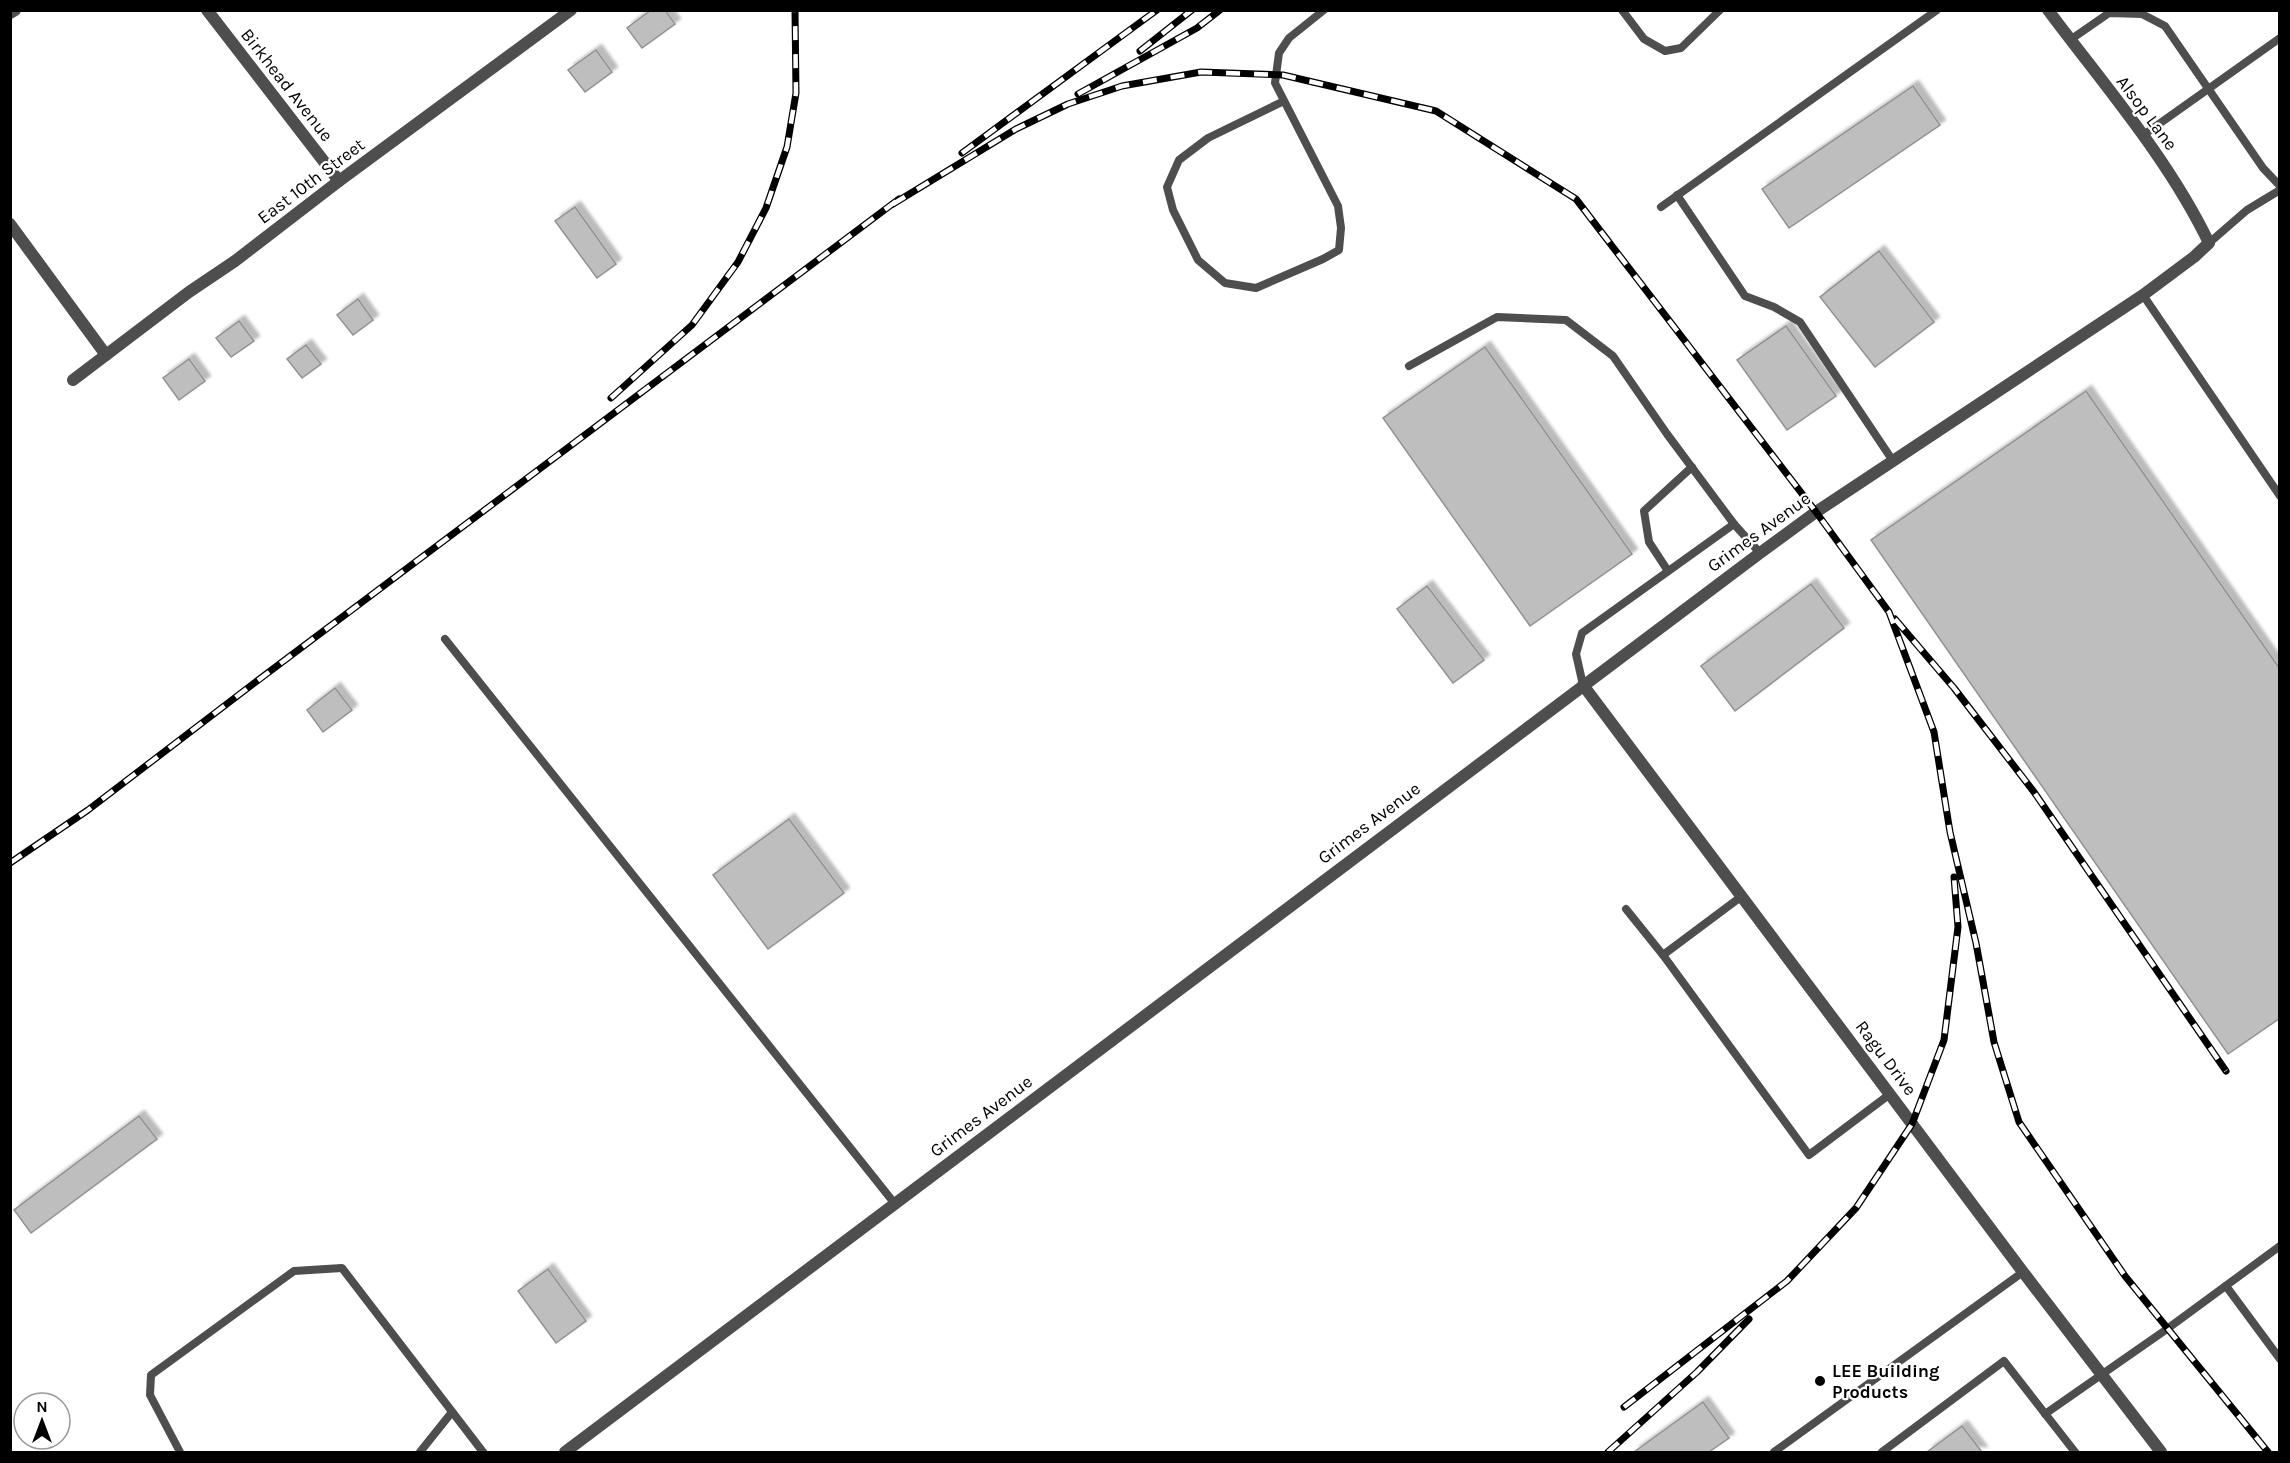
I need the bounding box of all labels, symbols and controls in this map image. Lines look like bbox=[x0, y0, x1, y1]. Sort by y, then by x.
street label: Birkhead Avenue bbox=[236, 24, 338, 146]
street label: Alsop Lane bbox=[2112, 71, 2182, 155]
street label: East 10th Street bbox=[253, 133, 369, 228]
street label: Grimes Avenue bbox=[1703, 487, 1815, 577]
street label: Grimes Avenue bbox=[1313, 777, 1425, 869]
street label: Ragu Drive bbox=[1851, 1016, 1921, 1100]
street label: Grimes Avenue bbox=[925, 1070, 1037, 1162]
place label: LEE Building Products bbox=[1832, 1360, 1940, 1403]
marker: LEE Building Products bbox=[1813, 1374, 1827, 1388]
north arrow bbox=[12, 1391, 72, 1451]
text: N bbox=[36, 1397, 48, 1416]

